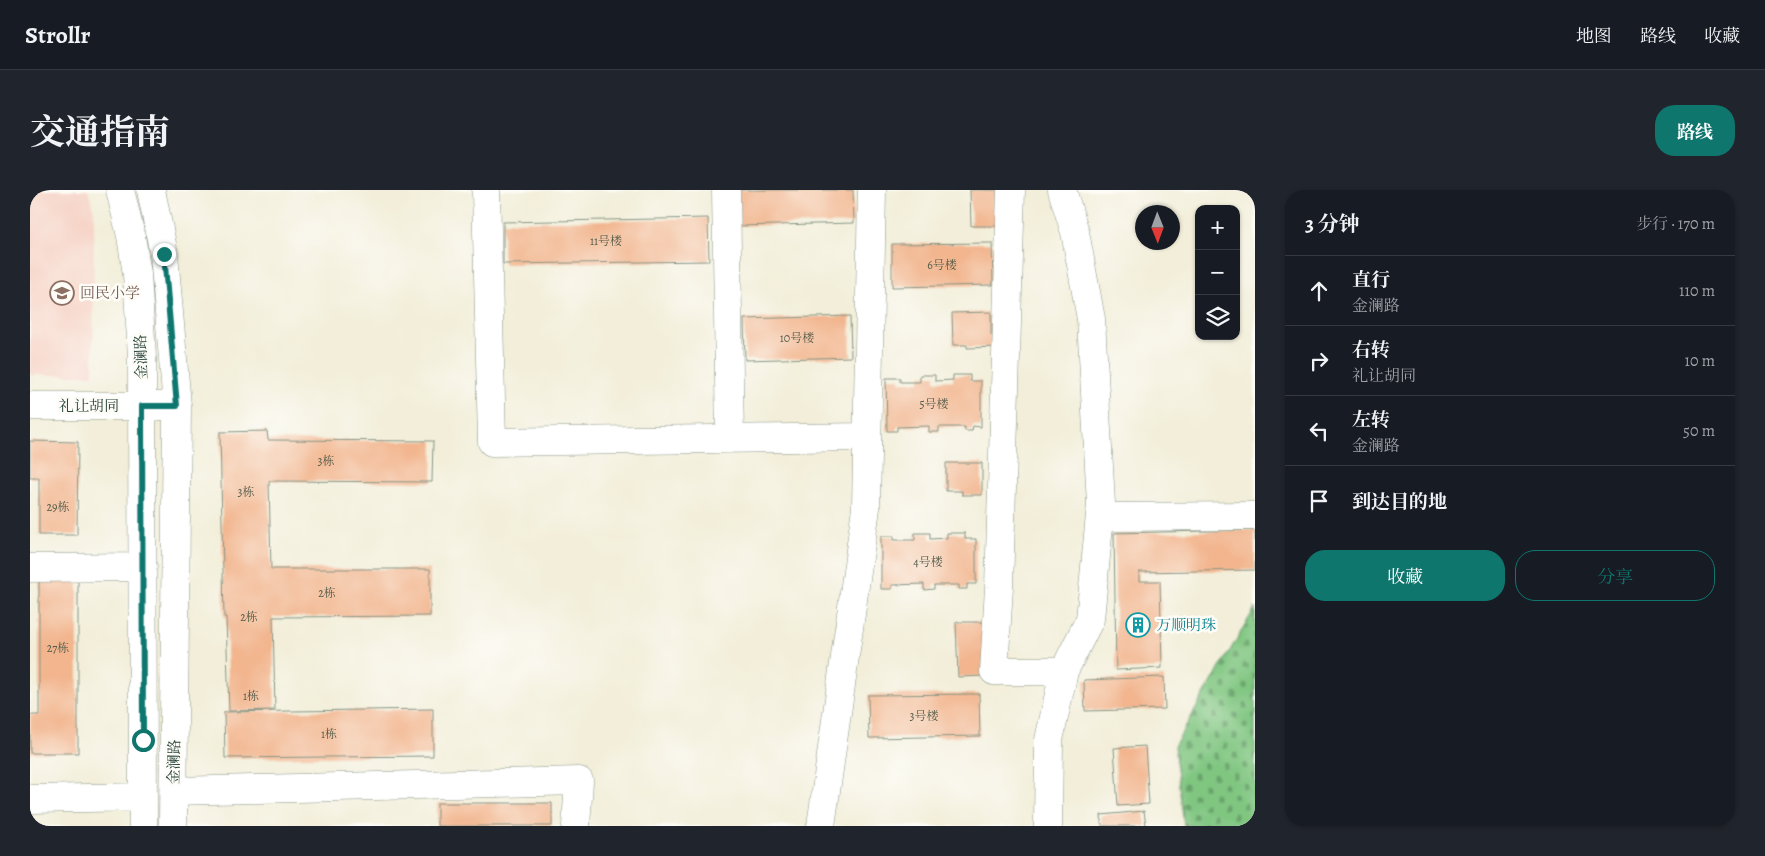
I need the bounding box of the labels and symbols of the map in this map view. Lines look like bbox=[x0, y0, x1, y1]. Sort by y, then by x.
north arrow bbox=[1135, 205, 1180, 250]
house number: 11号楼 bbox=[590, 233, 622, 249]
route end bbox=[153, 243, 176, 266]
house number: 6号楼 bbox=[927, 257, 957, 273]
school or university icon: 回民小学 bbox=[49, 280, 75, 306]
place label: 回民小学 bbox=[80, 283, 140, 303]
house number: 10号楼 bbox=[780, 330, 814, 346]
street label: 金澜路 bbox=[130, 334, 152, 380]
street label: 礼让胡同 bbox=[59, 396, 119, 416]
house number: 5号楼 bbox=[919, 396, 949, 412]
house number: 3栋 bbox=[318, 453, 335, 469]
house number: 3栋 bbox=[238, 484, 255, 500]
house number: 29栋 bbox=[46, 499, 70, 515]
house number: 4号楼 bbox=[913, 554, 943, 570]
house number: 2栋 bbox=[318, 585, 336, 601]
house number: 2栋 bbox=[240, 609, 258, 625]
building icon: 万顺明珠 bbox=[1125, 612, 1151, 638]
place label: 万顺明珠 bbox=[1156, 615, 1216, 635]
house number: 27栋 bbox=[47, 640, 69, 656]
house number: 1栋 bbox=[243, 688, 259, 704]
house number: 3号楼 bbox=[910, 708, 939, 724]
house number: 1栋 bbox=[321, 726, 337, 742]
route start bbox=[132, 729, 155, 752]
street label: 金澜路 bbox=[164, 739, 184, 785]

